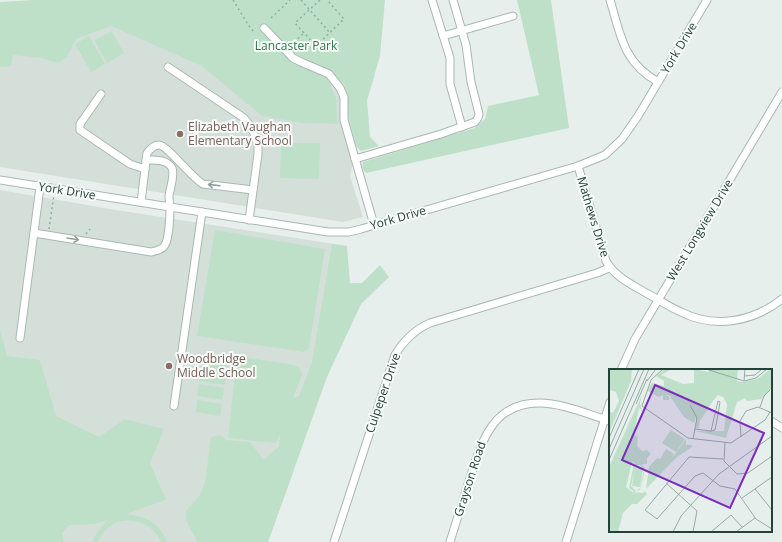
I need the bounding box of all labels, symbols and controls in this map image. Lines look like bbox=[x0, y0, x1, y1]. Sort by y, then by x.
street label: York Drive bbox=[656, 18, 701, 77]
park label: Lancaster Park bbox=[255, 37, 338, 54]
place label: Elizabeth Vaughan Elementary School bbox=[188, 118, 292, 149]
marker: Elizabeth Vaughan Elementary School bbox=[175, 129, 185, 139]
street label: Mathews Drive bbox=[573, 175, 614, 259]
street label: West Longview Drive bbox=[662, 175, 737, 284]
street label: York Drive bbox=[37, 178, 97, 203]
one-way arrow bbox=[208, 181, 221, 189]
street label: York Drive bbox=[368, 201, 428, 234]
one-way arrow bbox=[66, 235, 79, 243]
place label: Woodbridge Middle School bbox=[177, 350, 256, 381]
street label: Culpeper Drive bbox=[361, 350, 404, 435]
marker: Woodbridge Middle School bbox=[164, 361, 174, 371]
inset map bbox=[609, 369, 772, 532]
street label: Grayson Road bbox=[449, 439, 490, 519]

